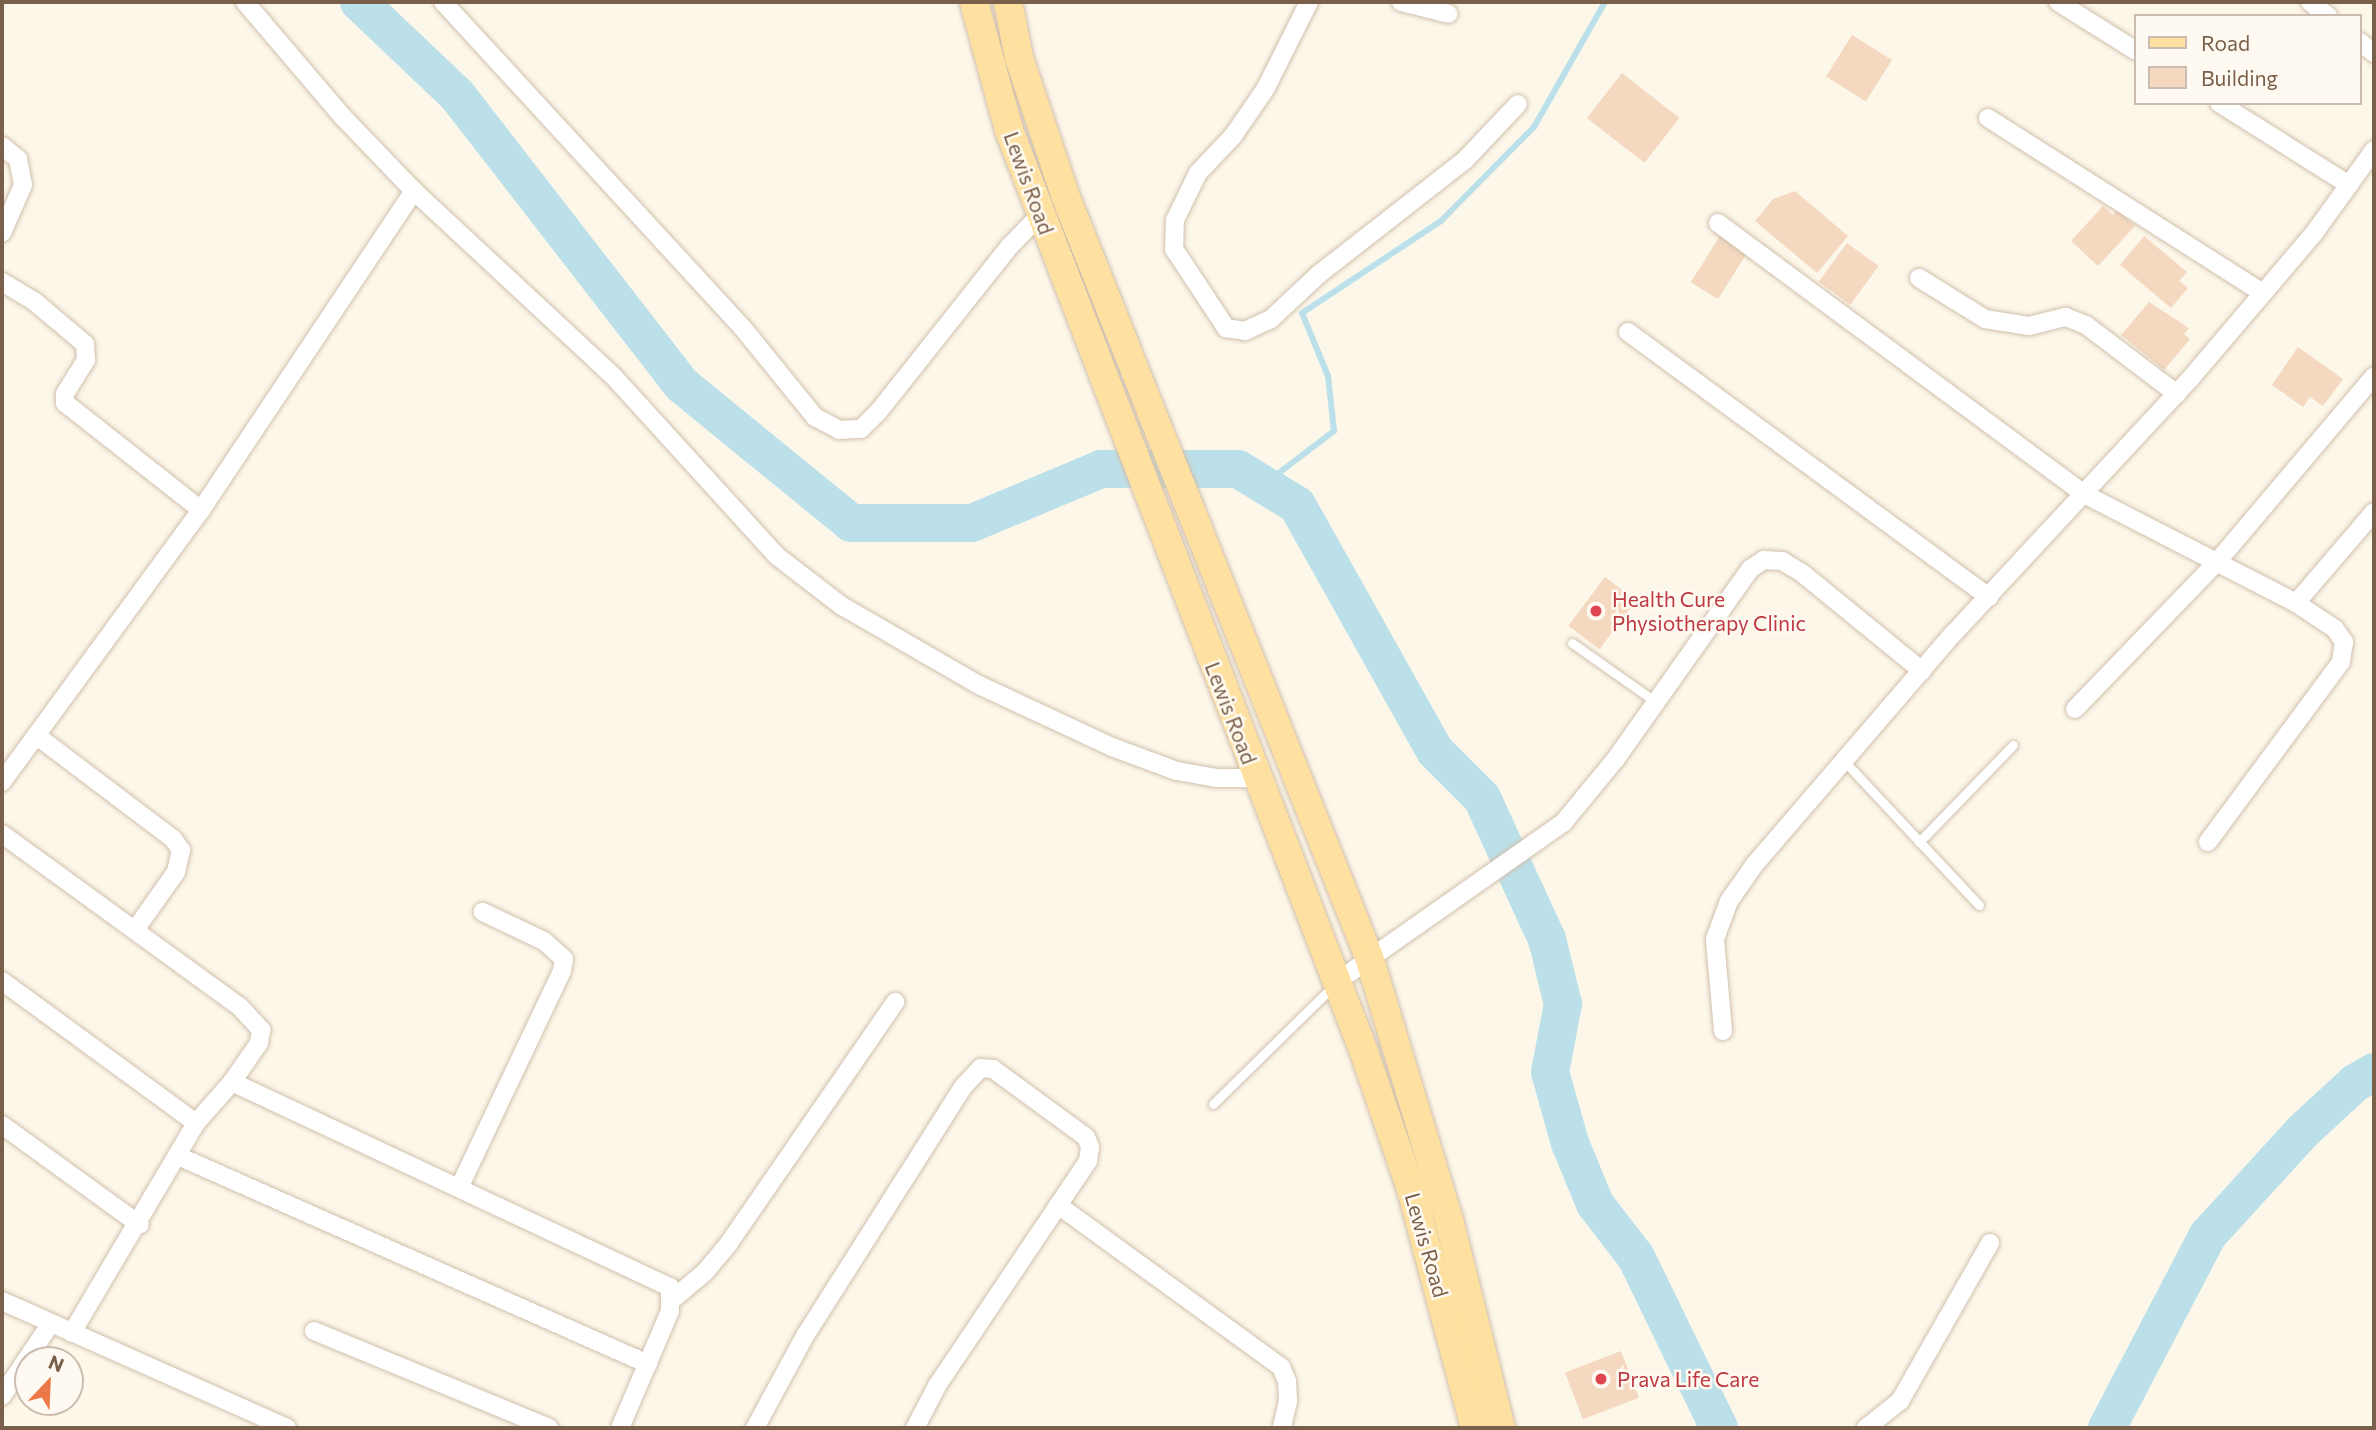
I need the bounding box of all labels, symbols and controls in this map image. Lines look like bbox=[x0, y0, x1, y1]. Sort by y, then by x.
legend bbox=[2134, 14, 2362, 105]
text: Road bbox=[2201, 30, 2250, 55]
text: Building bbox=[2201, 65, 2278, 90]
street label: Lewis Road bbox=[999, 128, 1059, 238]
place label: Health Cure Physiotherapy Clinic bbox=[1612, 586, 1806, 636]
marker: Health Cure Physiotherapy Clinic bbox=[1586, 601, 1606, 621]
street label: Lewis Road bbox=[1200, 658, 1262, 768]
street label: Lewis Road bbox=[1400, 1190, 1454, 1300]
north arrow bbox=[14, 1346, 84, 1416]
text: N bbox=[46, 1350, 68, 1376]
place label: Prava Life Care bbox=[1617, 1366, 1759, 1392]
marker: Prava Life Care bbox=[1591, 1369, 1611, 1389]

